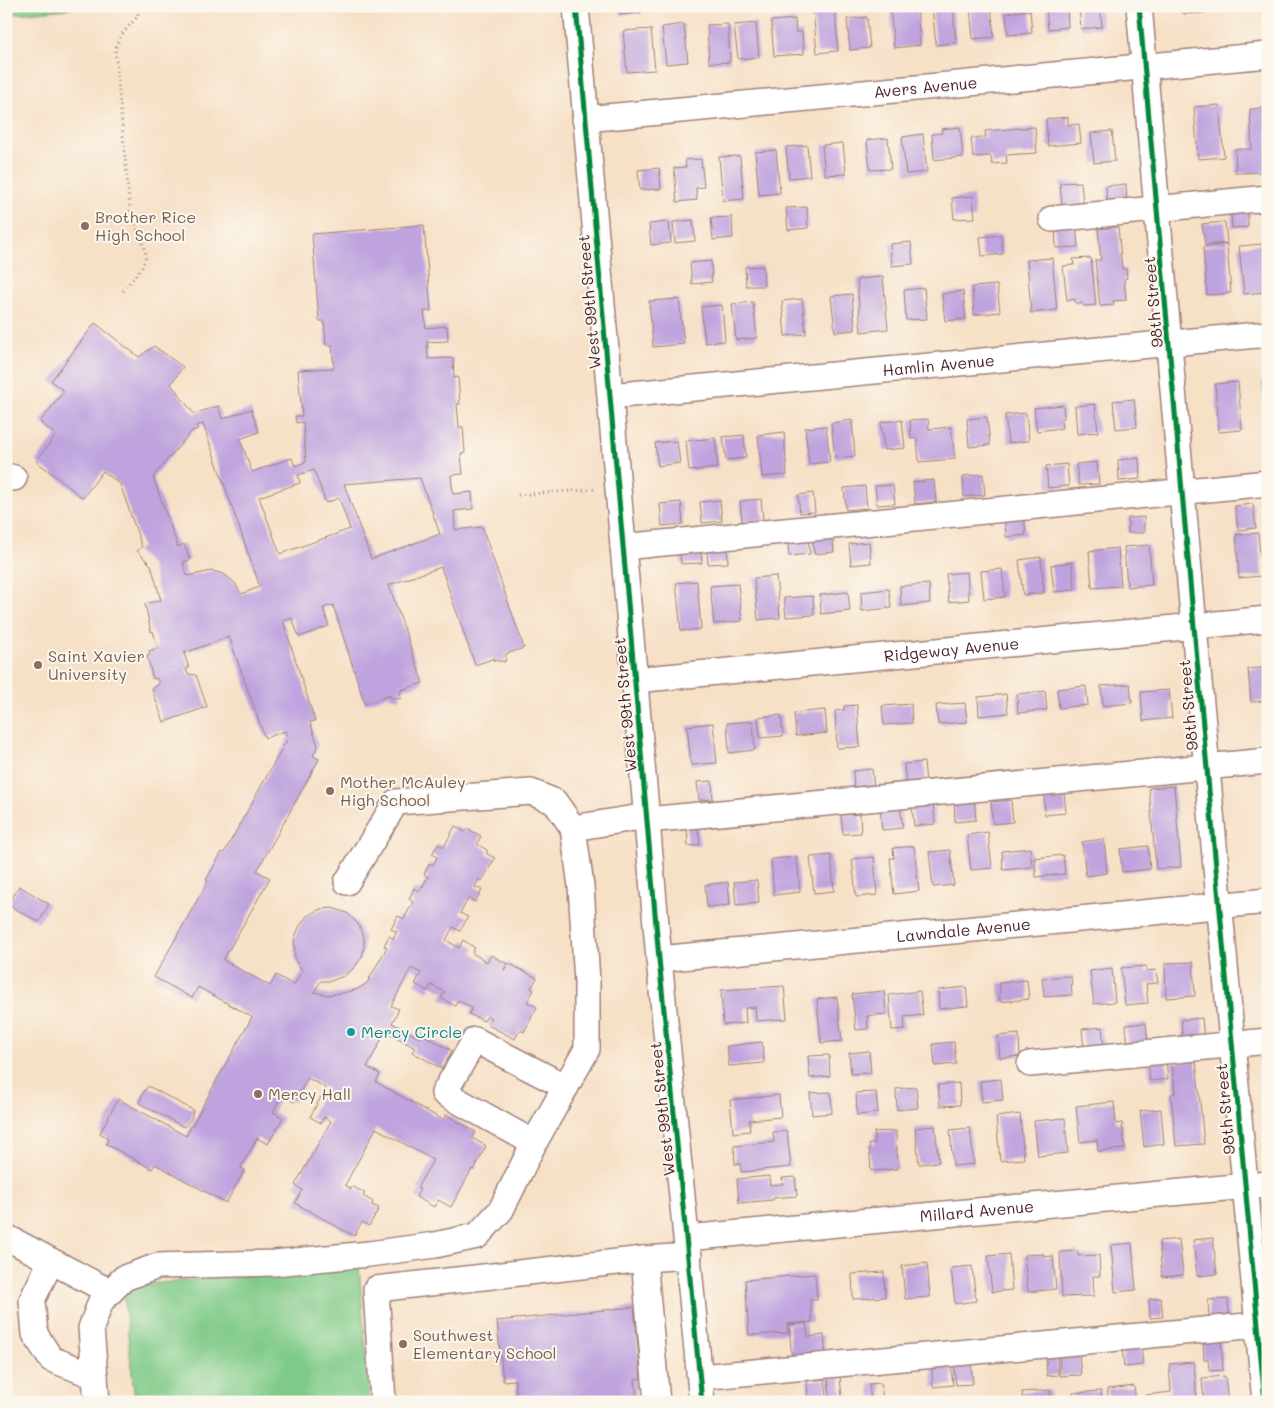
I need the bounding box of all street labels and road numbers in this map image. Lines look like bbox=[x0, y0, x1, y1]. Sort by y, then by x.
street label: Avers Avenue bbox=[873, 71, 978, 102]
street label: West 99th Street bbox=[572, 234, 605, 370]
street label: 98th Street bbox=[1138, 256, 1167, 348]
street label: Hamlin Avenue bbox=[882, 349, 995, 380]
street label: Ridgeway Avenue bbox=[883, 632, 1020, 666]
street label: West 99th Street bbox=[608, 637, 641, 773]
street label: 98th Street bbox=[1173, 659, 1202, 751]
street label: Lawndale Avenue bbox=[896, 913, 1031, 946]
street label: West 99th Street bbox=[644, 1041, 679, 1177]
street label: 98th Street bbox=[1210, 1063, 1239, 1155]
street label: Millard Avenue bbox=[919, 1195, 1035, 1226]

